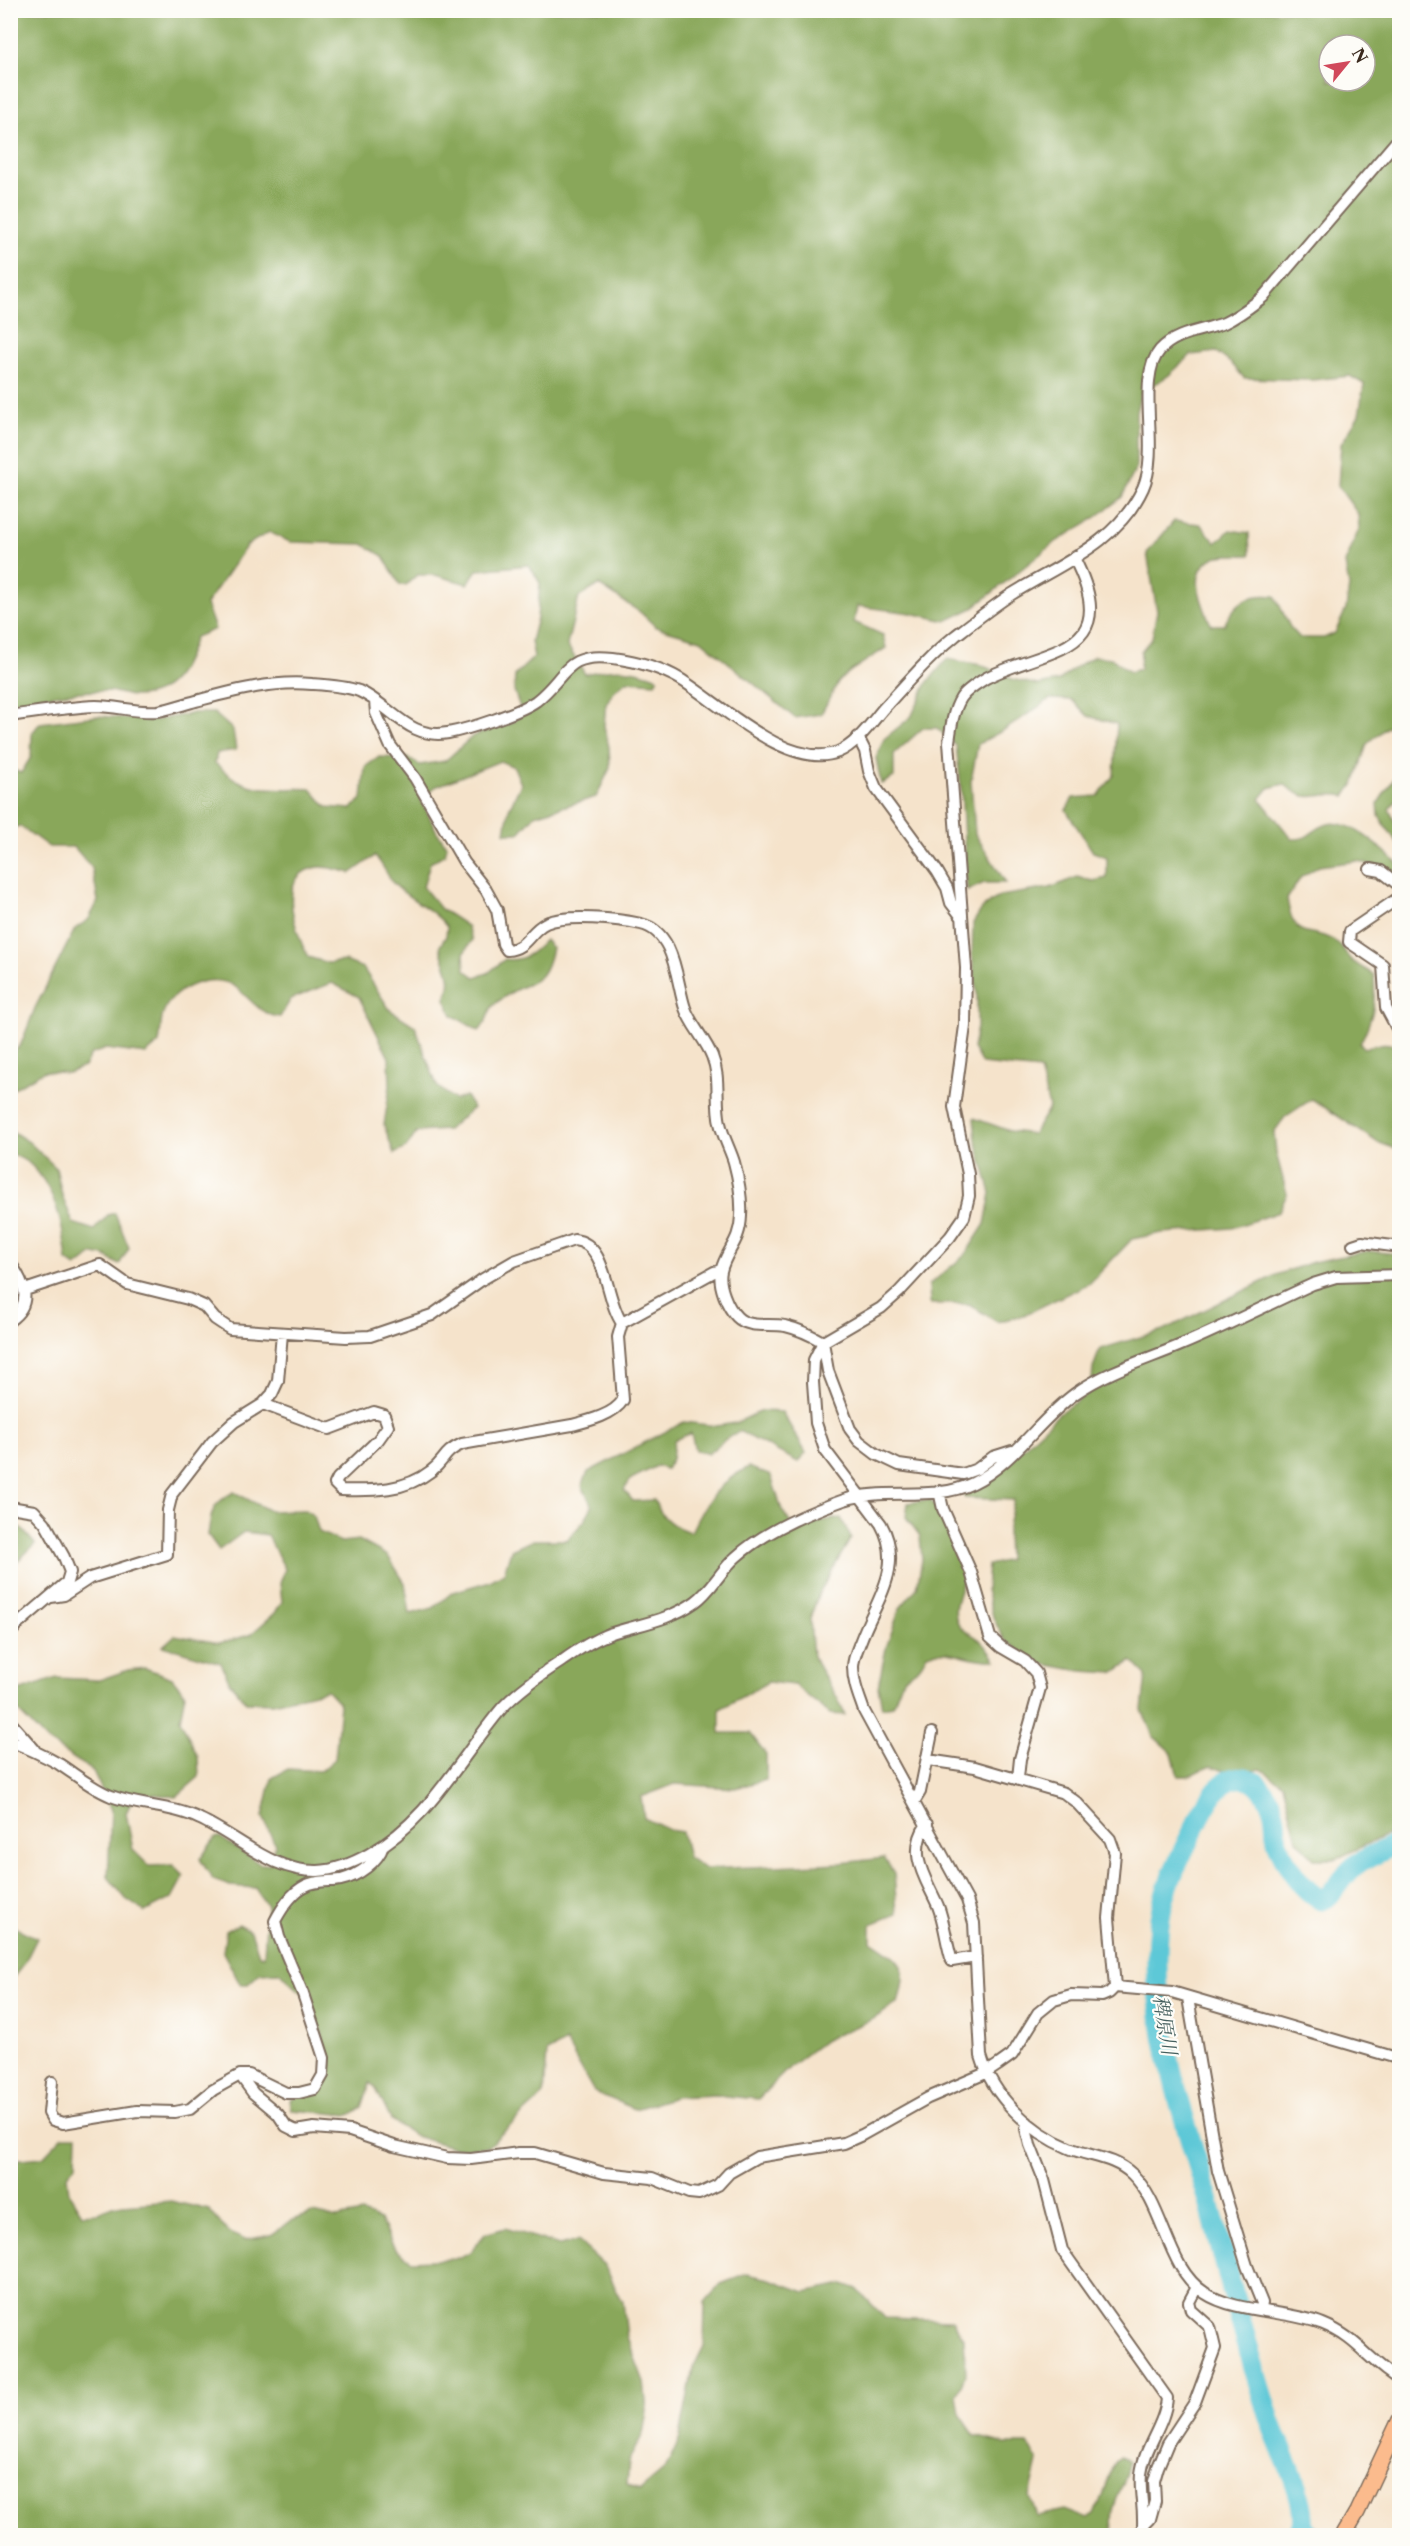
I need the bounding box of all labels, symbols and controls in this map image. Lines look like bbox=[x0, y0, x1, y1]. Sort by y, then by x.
north arrow bbox=[1317, 33, 1377, 93]
text: N bbox=[1348, 44, 1372, 67]
water label: 稗原川 bbox=[1148, 1993, 1182, 2058]

